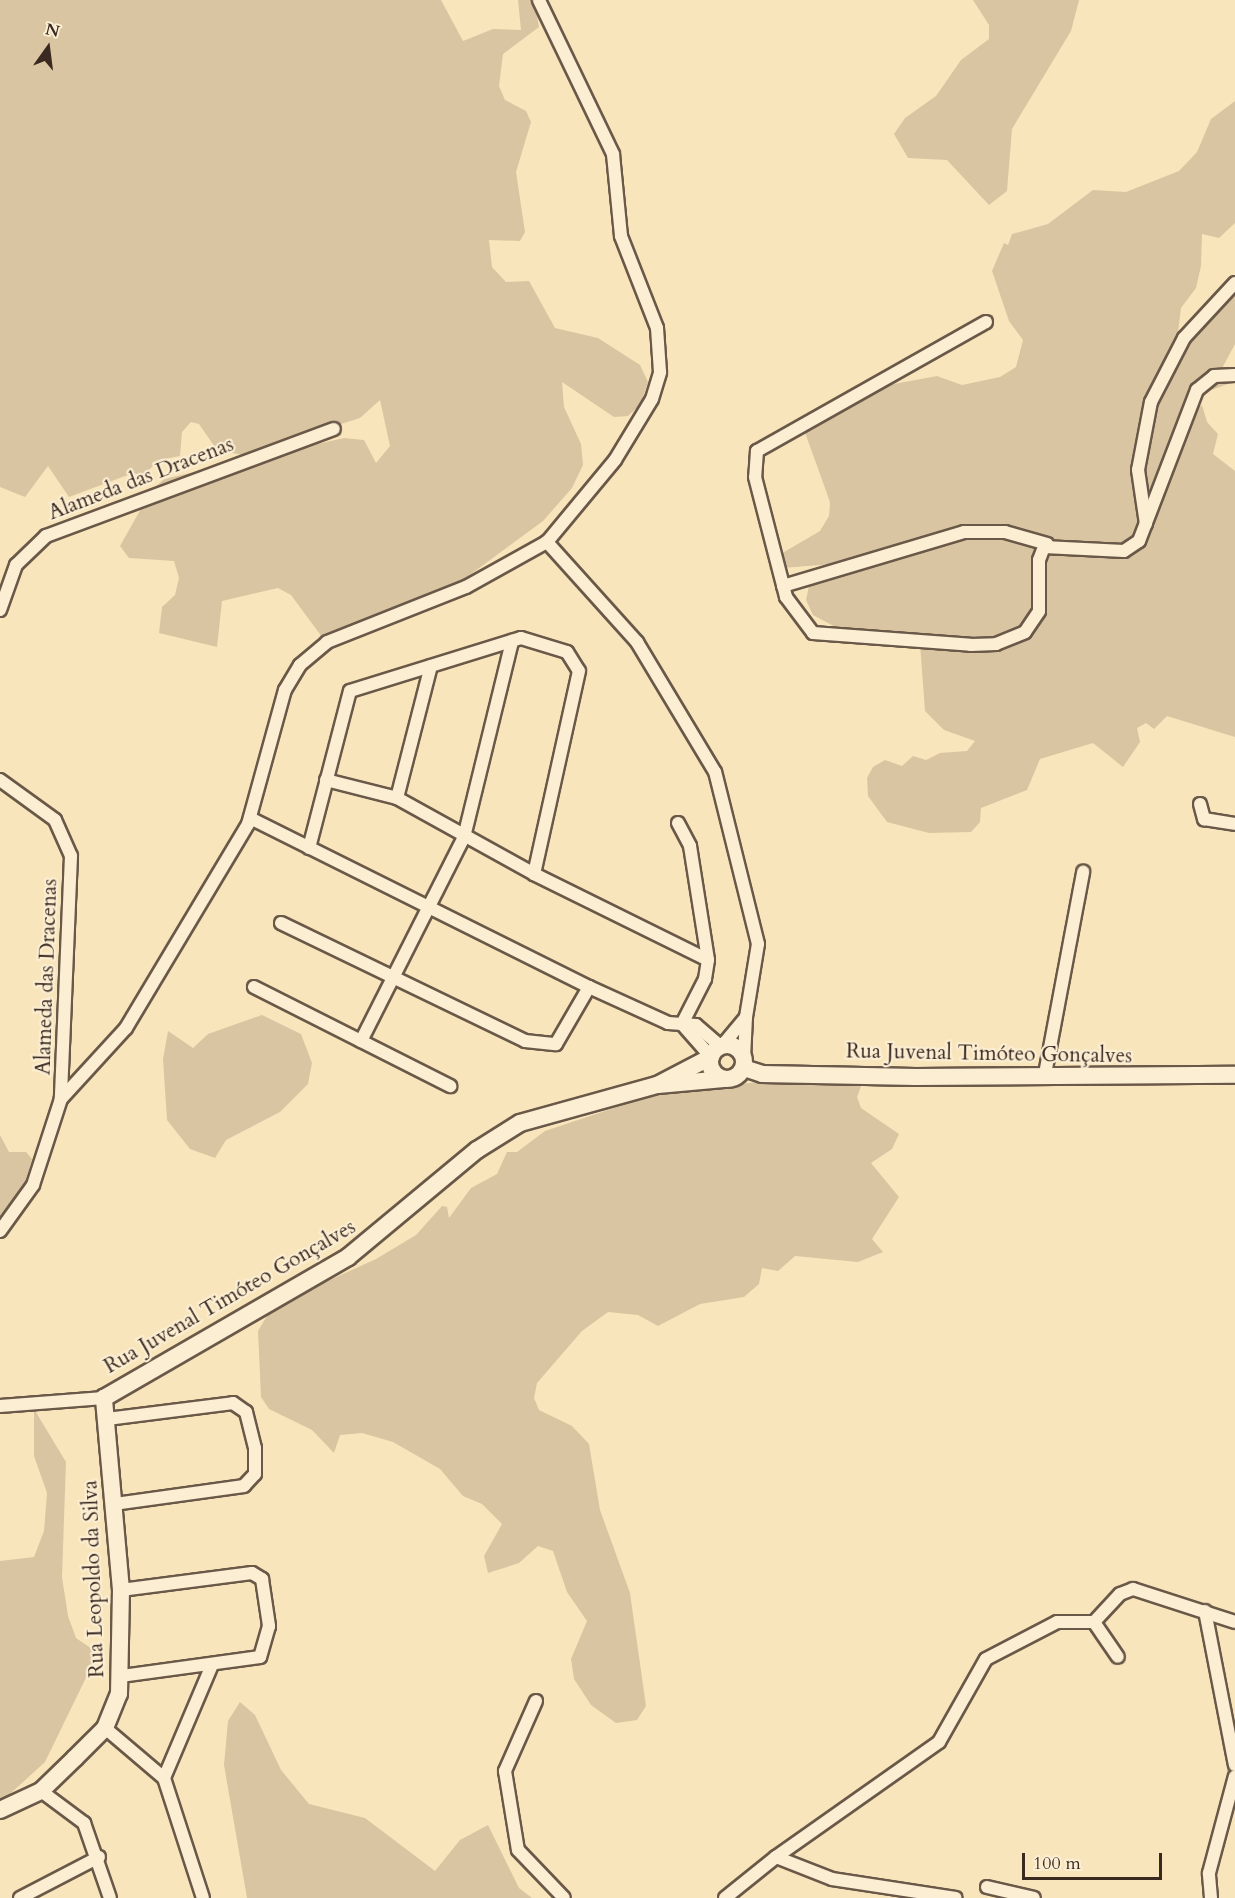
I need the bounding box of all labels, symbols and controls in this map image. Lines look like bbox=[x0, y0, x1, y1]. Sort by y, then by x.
north arrow bbox=[18, 18, 78, 78]
text: N bbox=[43, 18, 62, 43]
street label: Alameda das Dracenas bbox=[45, 432, 237, 526]
street label: Alameda das Dracenas bbox=[31, 878, 63, 1076]
street label: Rua Juvenal Timóteo Gonçalves bbox=[846, 1039, 1132, 1069]
street label: Rua Juvenal Timóteo Gonçalves bbox=[100, 1215, 360, 1379]
street label: Rua Leopoldo da Silva bbox=[78, 1480, 110, 1678]
scale bar bbox=[1025, 1841, 1164, 1879]
text: 100 m bbox=[1033, 1851, 1081, 1876]

